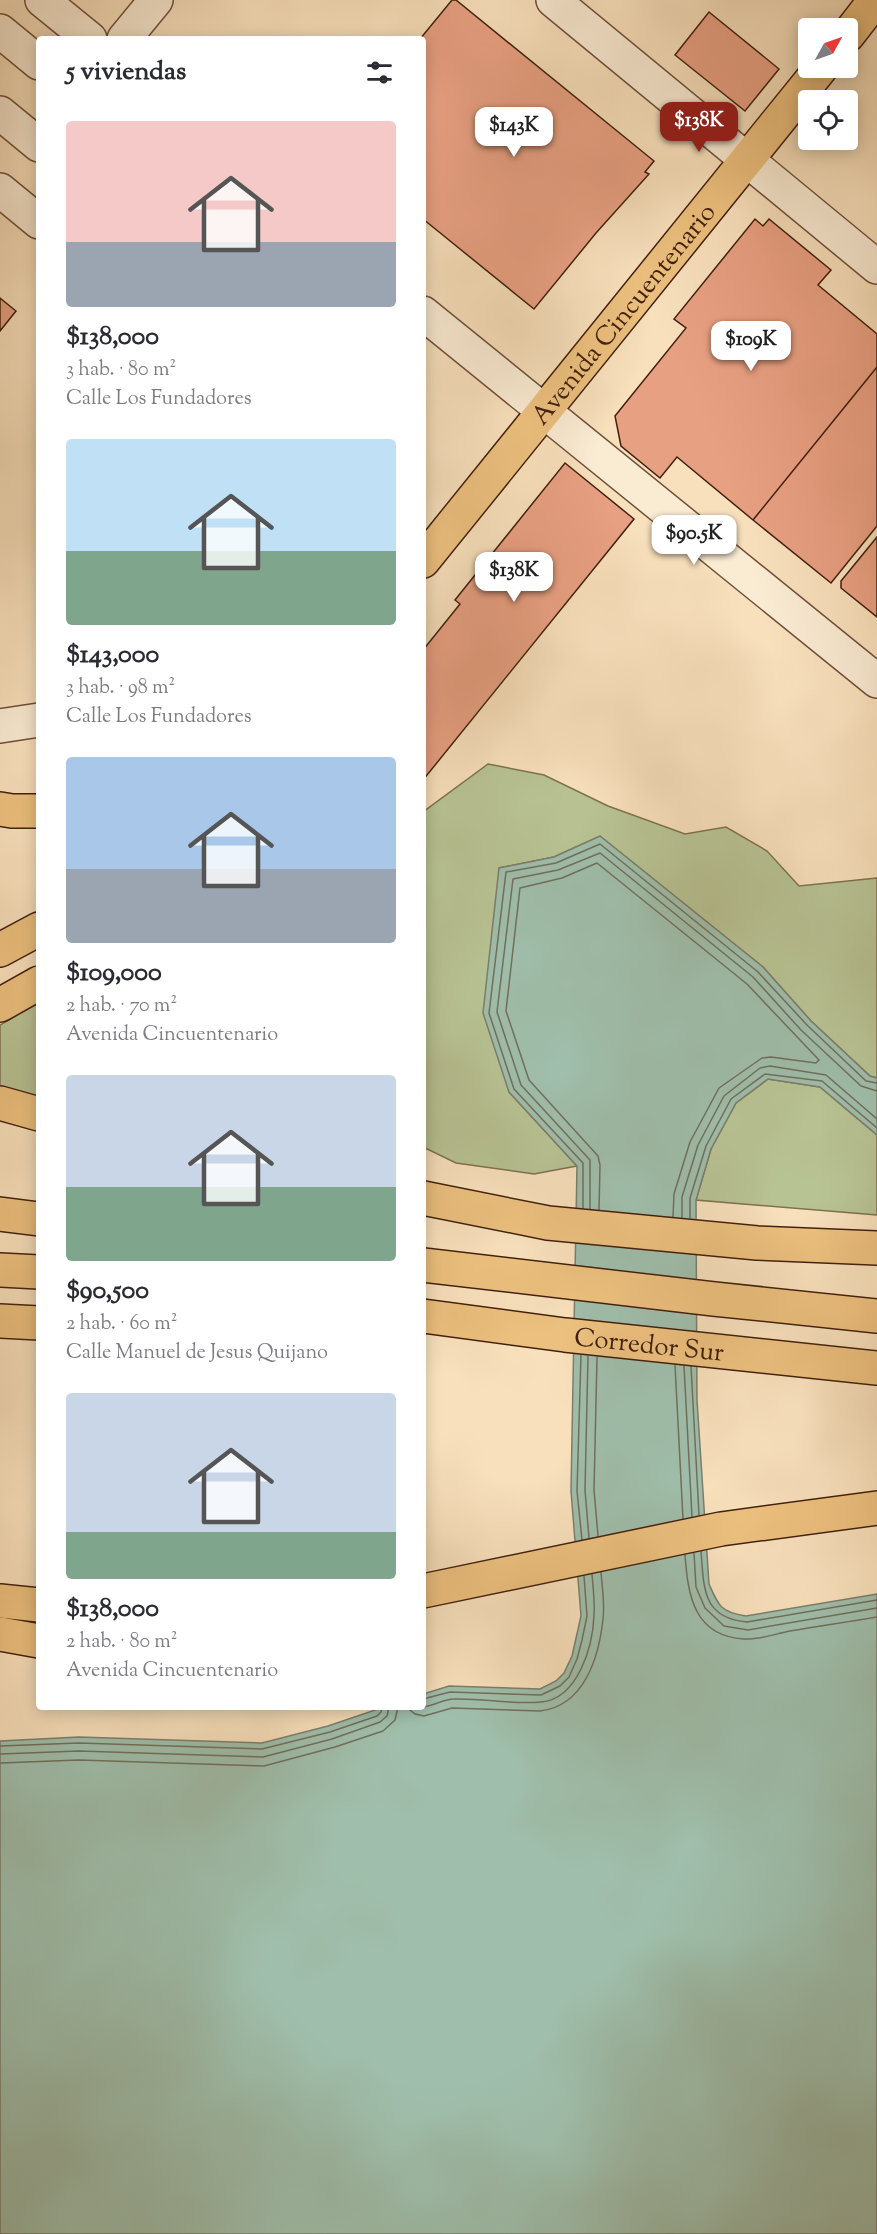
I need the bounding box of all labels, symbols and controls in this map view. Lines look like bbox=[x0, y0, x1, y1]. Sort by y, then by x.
north arrow bbox=[798, 18, 858, 78]
map controls bbox=[798, 18, 858, 150]
text: 5 viviendas bbox=[66, 54, 186, 91]
icon: filters bbox=[363, 56, 396, 89]
button: locate bbox=[798, 90, 858, 150]
pin: $138K bbox=[657, 102, 741, 153]
pin: $143K bbox=[472, 107, 556, 158]
text: $138K bbox=[674, 107, 724, 136]
text: $143K bbox=[489, 112, 539, 141]
icon: home bbox=[177, 160, 285, 268]
street label: Avenida Cincuentenario bbox=[524, 196, 726, 434]
text: $138,000 bbox=[66, 319, 159, 356]
pin: $109K bbox=[709, 321, 793, 372]
text: $109K bbox=[725, 326, 777, 355]
text: 3 hab. · 80 m² bbox=[66, 356, 176, 385]
text: Calle Los Fundadores bbox=[66, 385, 252, 414]
icon: home bbox=[177, 478, 285, 586]
pin: $90.5K bbox=[645, 515, 743, 566]
text: $90.5K bbox=[666, 520, 722, 549]
pin: $138K bbox=[472, 552, 556, 603]
text: $138K bbox=[489, 557, 539, 586]
text: $143,000 bbox=[66, 637, 159, 674]
text: 3 hab. · 98 m² bbox=[66, 674, 175, 703]
text: Calle Los Fundadores bbox=[66, 703, 252, 732]
icon: home bbox=[177, 796, 285, 904]
text: $109,000 bbox=[66, 955, 162, 992]
text: 2 hab. · 70 m² bbox=[66, 992, 177, 1021]
text: Avenida Cincuentenario bbox=[66, 1021, 278, 1050]
icon: home bbox=[177, 1114, 285, 1222]
text: $90,500 bbox=[66, 1273, 149, 1310]
text: 2 hab. · 60 m² bbox=[66, 1310, 177, 1339]
street label: Corredor Sur bbox=[572, 1320, 726, 1373]
text: Calle Manuel de Jesus Quijano bbox=[66, 1339, 328, 1368]
icon: home bbox=[177, 1432, 285, 1540]
text: $138,000 bbox=[66, 1591, 159, 1628]
text: 2 hab. · 80 m² bbox=[66, 1628, 178, 1657]
text: Avenida Cincuentenario bbox=[66, 1657, 278, 1686]

